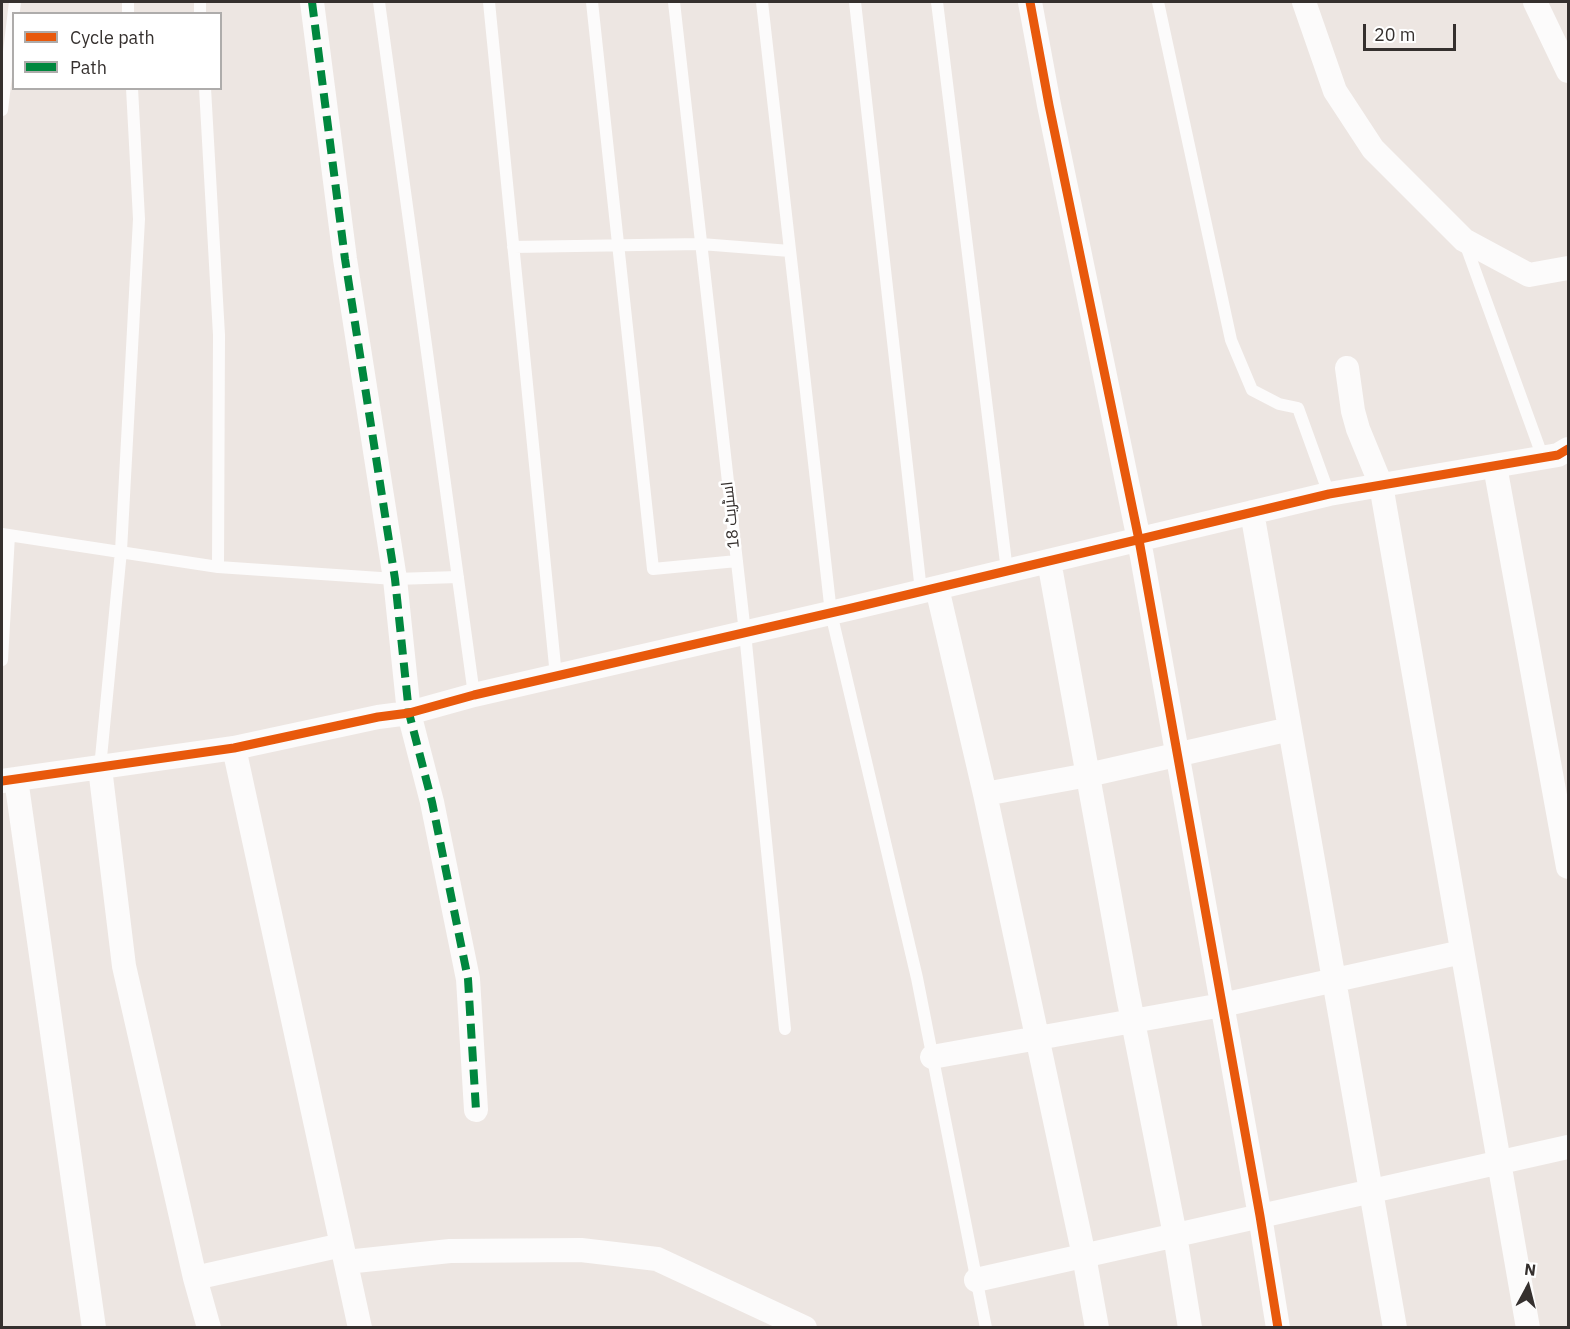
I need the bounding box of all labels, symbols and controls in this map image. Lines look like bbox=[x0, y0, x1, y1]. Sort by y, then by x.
legend bbox=[12, 12, 222, 90]
scale bar bbox=[1366, 12, 1459, 50]
text: 20 m bbox=[1374, 23, 1416, 46]
text: Cycle path bbox=[70, 26, 155, 49]
text: Path bbox=[70, 56, 107, 79]
street label: اسٹریٹ 18 bbox=[718, 481, 744, 549]
north arrow bbox=[1498, 1257, 1558, 1317]
text: N bbox=[1523, 1259, 1537, 1280]

